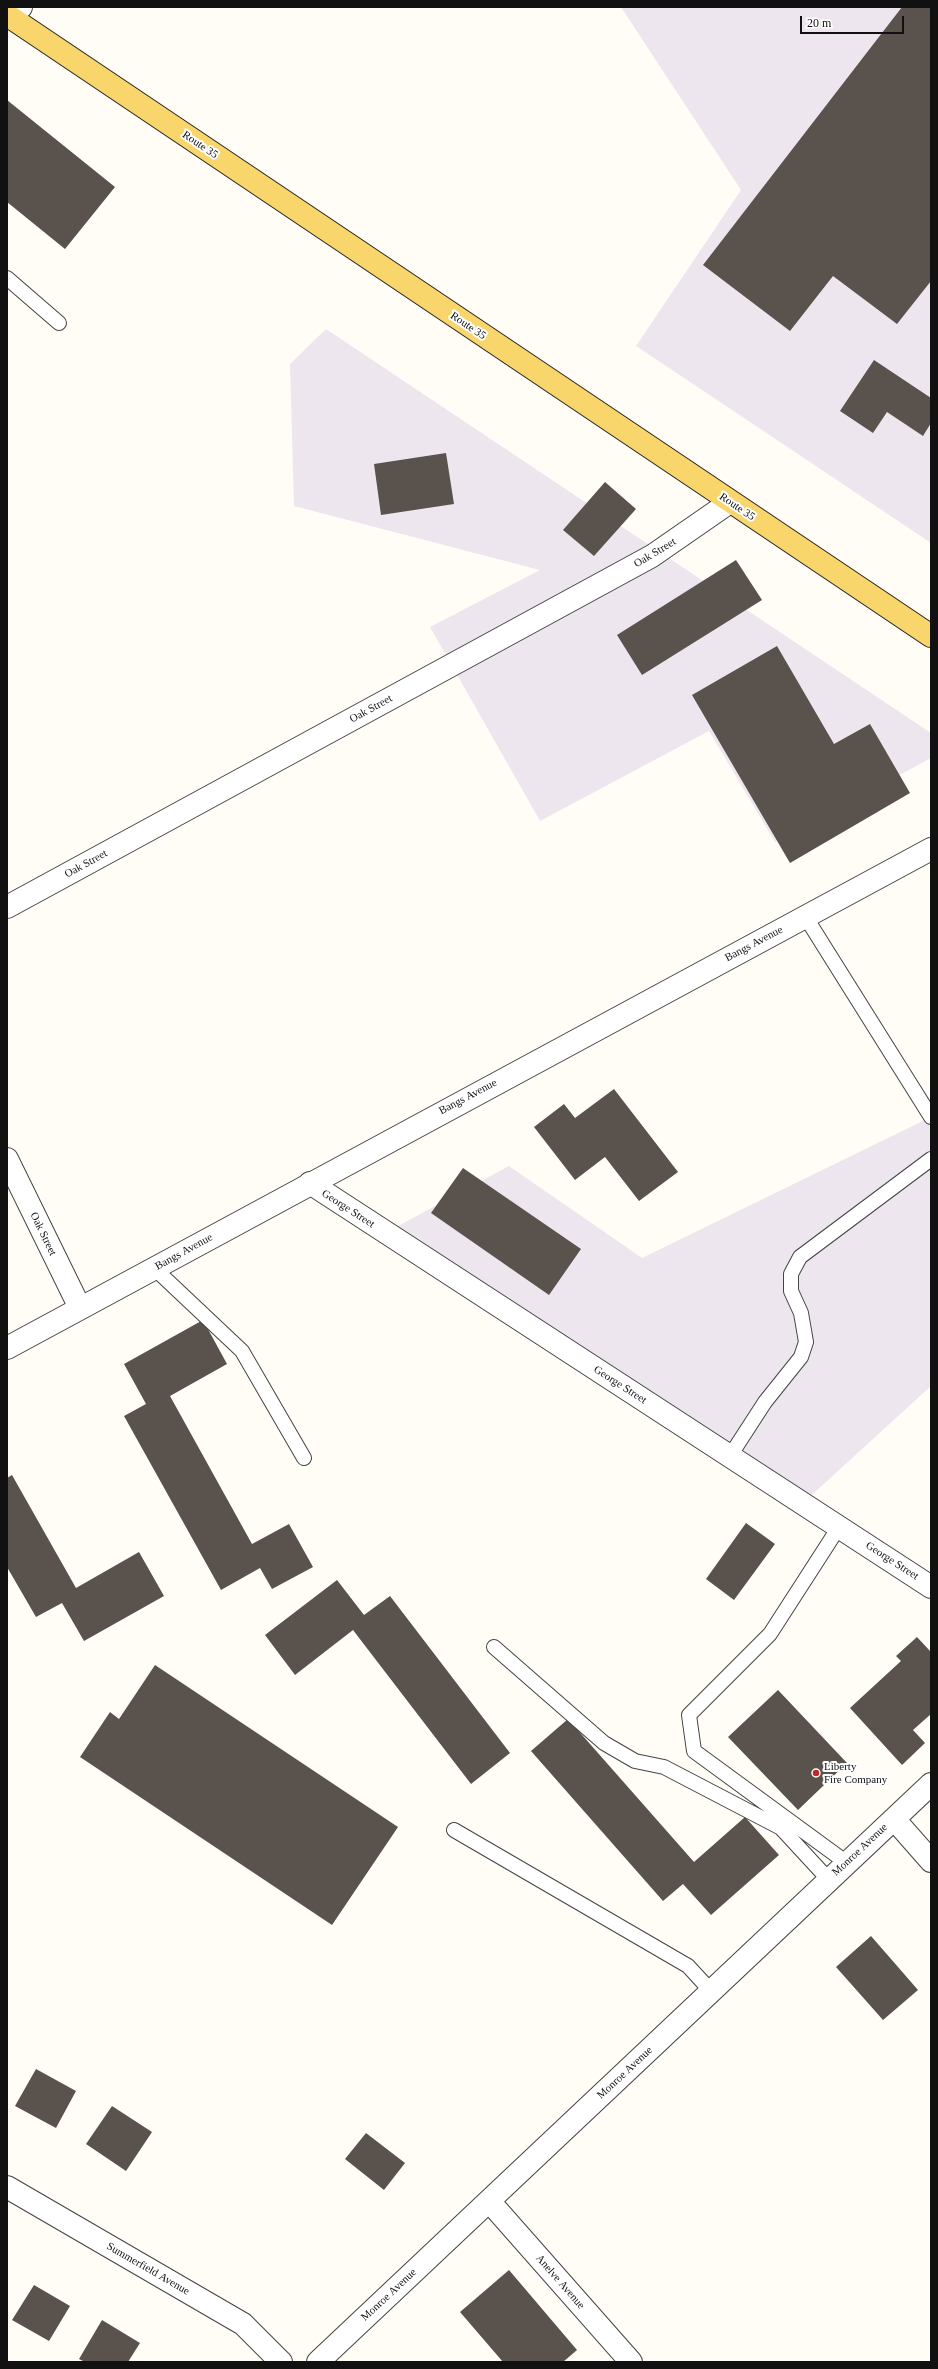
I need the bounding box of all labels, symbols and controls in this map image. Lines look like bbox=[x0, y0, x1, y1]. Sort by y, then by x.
scale bar bbox=[802, 8, 906, 34]
text: 20 m bbox=[807, 16, 831, 30]
street label: Route 35 bbox=[180, 128, 220, 162]
street label: Route 35 bbox=[448, 309, 488, 343]
street label: Route 35 bbox=[717, 490, 757, 524]
street label: Oak Street bbox=[632, 535, 678, 571]
street label: Oak Street bbox=[347, 692, 395, 726]
street label: Oak Street bbox=[62, 847, 110, 881]
street label: Bangs Avenue bbox=[723, 923, 785, 965]
street label: Bangs Avenue bbox=[437, 1076, 499, 1118]
street label: George Street bbox=[319, 1187, 377, 1231]
street label: Oak Street bbox=[27, 1210, 59, 1258]
street label: Bangs Avenue bbox=[153, 1231, 215, 1273]
street label: George Street bbox=[591, 1363, 649, 1407]
street label: George Street bbox=[863, 1539, 921, 1583]
place label: Liberty Fire Company bbox=[824, 1760, 887, 1786]
marker: Liberty Fire Company bbox=[811, 1768, 821, 1778]
street label: Monroe Avenue bbox=[830, 1821, 890, 1879]
street label: Monroe Avenue bbox=[595, 2044, 655, 2102]
street label: Summerfield Avenue bbox=[104, 2240, 192, 2298]
street label: Anelve Avenue bbox=[533, 2252, 587, 2312]
street label: Monroe Avenue bbox=[359, 2266, 419, 2324]

